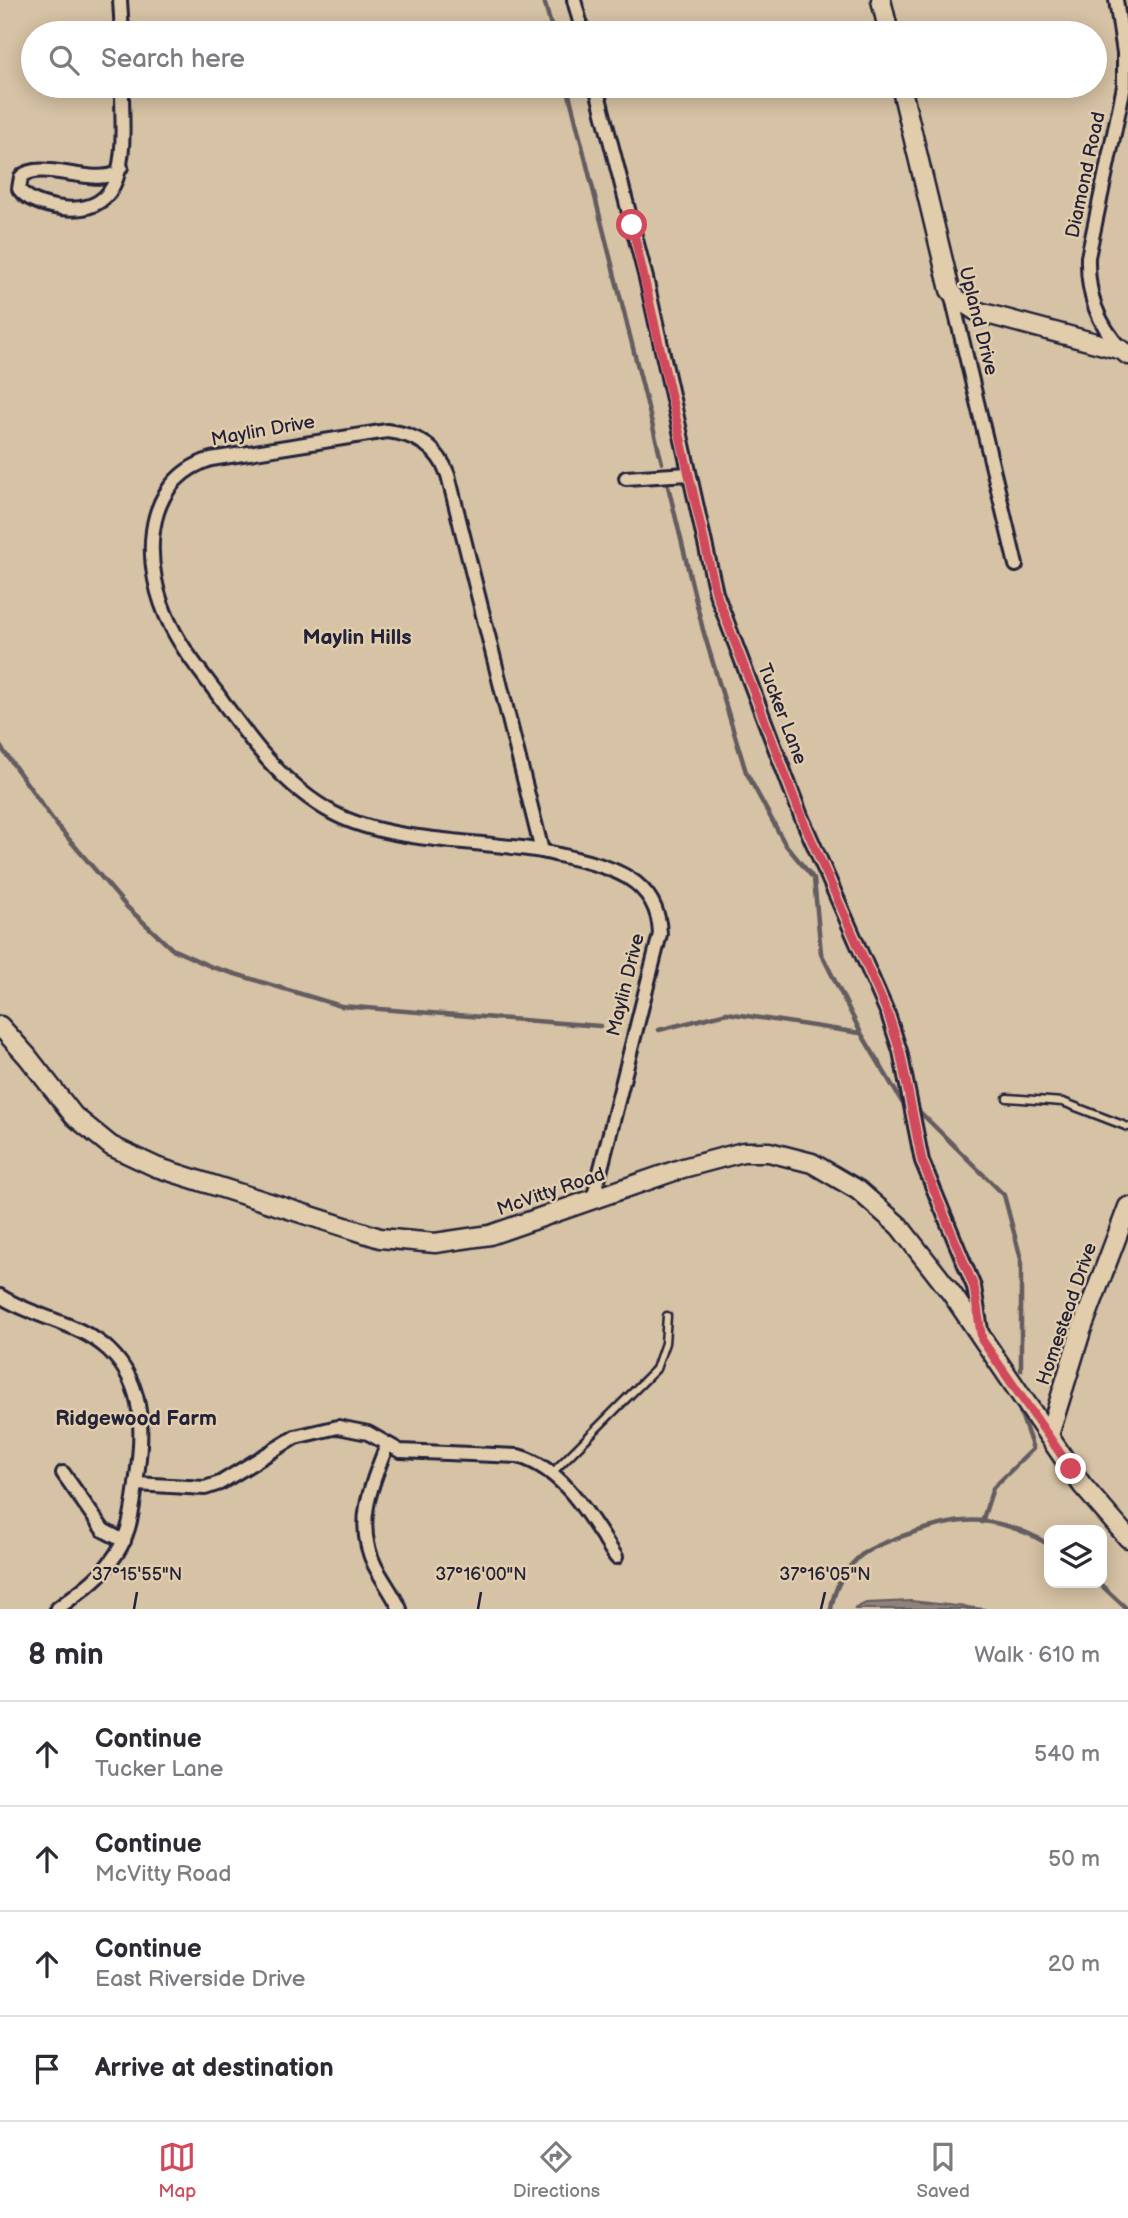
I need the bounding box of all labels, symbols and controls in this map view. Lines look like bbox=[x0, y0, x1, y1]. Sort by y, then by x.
search box bbox=[21, 21, 1107, 98]
icon: search bbox=[45, 41, 83, 79]
text: Search here bbox=[101, 44, 245, 75]
street label: Diamond Road bbox=[1061, 110, 1111, 240]
route start bbox=[616, 209, 647, 240]
street label: Upland Drive bbox=[953, 264, 1003, 378]
street label: Maylin Drive bbox=[209, 411, 317, 451]
district label: Maylin Hills bbox=[302, 625, 412, 650]
street label: Tucker Lane bbox=[752, 660, 812, 768]
street label: Maylin Drive bbox=[602, 931, 650, 1039]
street label: McVitty Road bbox=[494, 1163, 608, 1221]
street label: Homestead Drive bbox=[1032, 1240, 1102, 1388]
district label: Ridgewood Farm bbox=[55, 1406, 217, 1431]
route end bbox=[1055, 1453, 1086, 1484]
map controls bbox=[1044, 1525, 1107, 1588]
button: layers bbox=[1044, 1525, 1107, 1588]
text: 37°15'55"N bbox=[92, 1564, 182, 1585]
text: 37°16'00"N bbox=[435, 1564, 527, 1585]
text: 37°16'05"N bbox=[779, 1564, 871, 1585]
text: 8 min bbox=[28, 1637, 104, 1673]
text: Walk · 610 m bbox=[974, 1641, 1100, 1669]
text: Continue bbox=[95, 1724, 202, 1755]
icon: ahead bbox=[28, 1735, 66, 1773]
text: 540 m bbox=[1034, 1740, 1100, 1768]
text: Tucker Lane bbox=[95, 1755, 223, 1783]
text: Continue bbox=[95, 1829, 202, 1860]
icon: ahead bbox=[28, 1840, 66, 1878]
text: 50 m bbox=[1048, 1845, 1100, 1873]
text: McVitty Road bbox=[95, 1860, 232, 1888]
text: Continue bbox=[95, 1934, 202, 1965]
icon: ahead bbox=[28, 1945, 66, 1983]
text: 20 m bbox=[1048, 1950, 1100, 1978]
text: East Riverside Drive bbox=[95, 1965, 305, 1993]
icon: arrive bbox=[28, 2050, 66, 2088]
text: Arrive at destination bbox=[95, 2053, 334, 2084]
tab: Map bbox=[158, 2138, 196, 2203]
tab: Directions bbox=[513, 2138, 600, 2203]
tab: Saved bbox=[916, 2138, 970, 2203]

